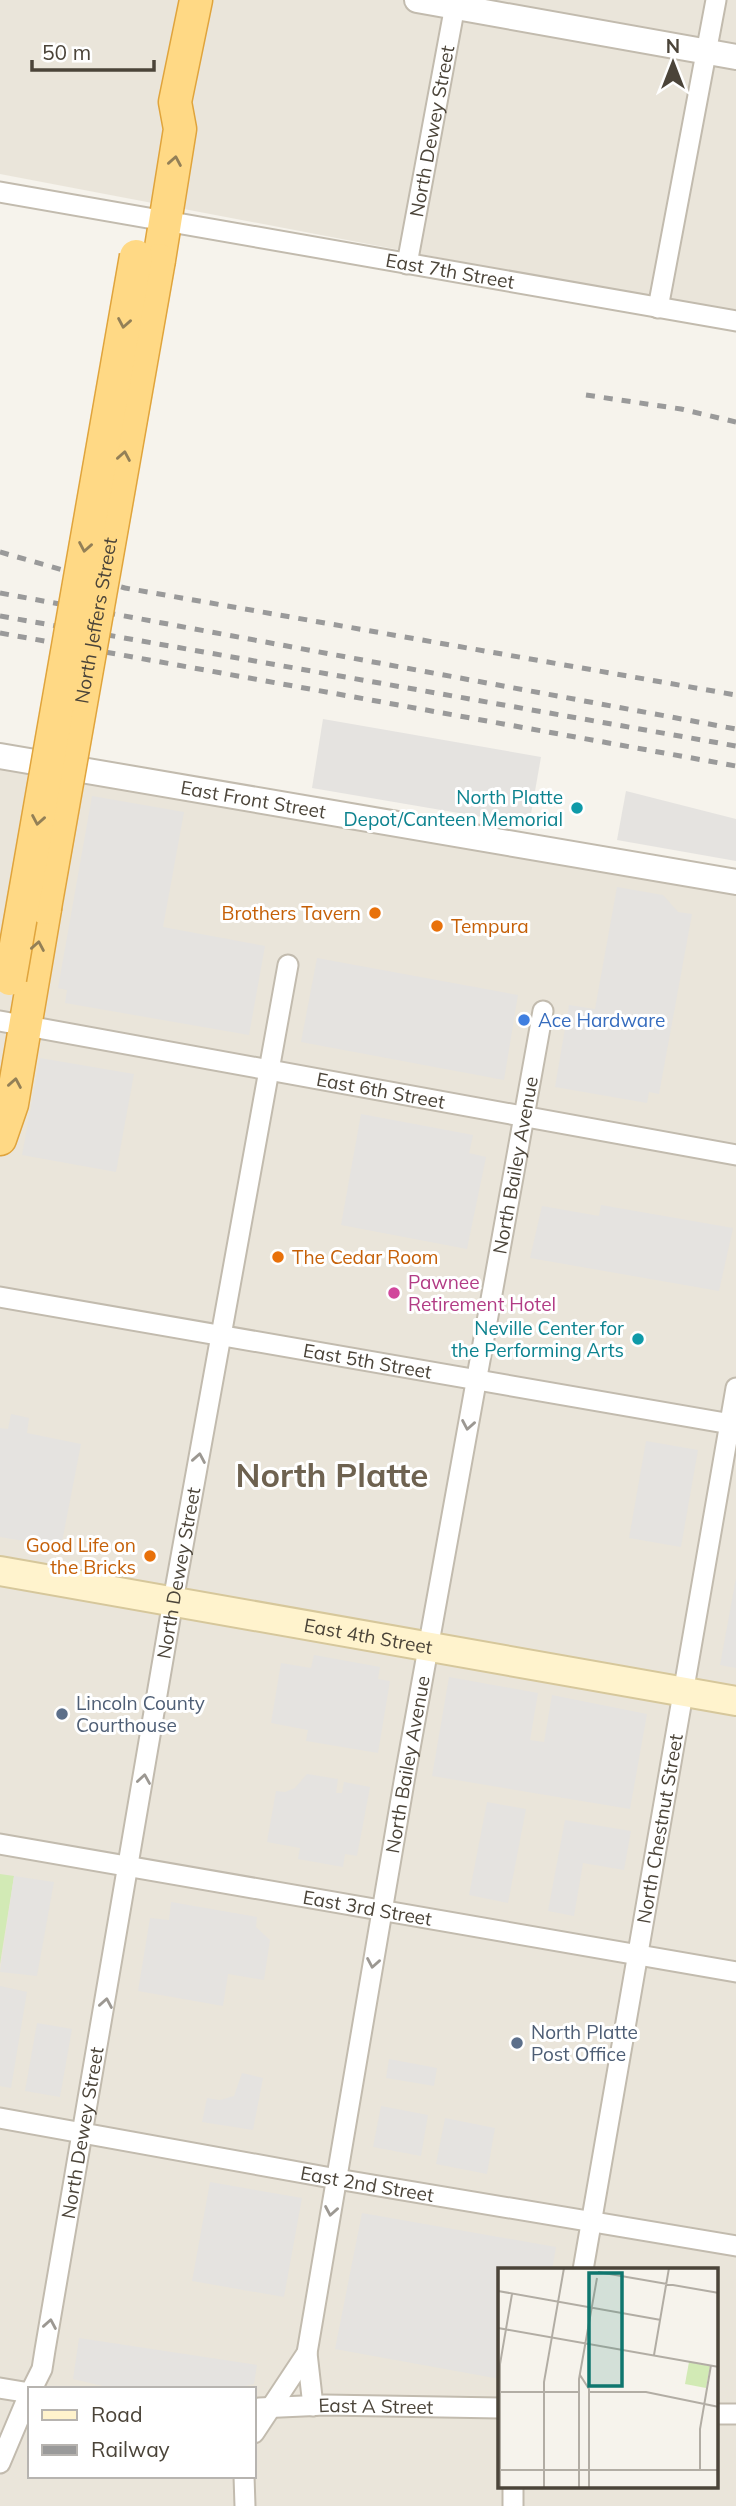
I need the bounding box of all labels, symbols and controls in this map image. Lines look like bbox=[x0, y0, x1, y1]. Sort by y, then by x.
scale bar bbox=[32, 28, 154, 72]
north arrow bbox=[638, 28, 708, 98]
text: N bbox=[666, 34, 680, 58]
text: 50 m bbox=[42, 39, 91, 65]
street label: North Dewey Street bbox=[404, 43, 459, 219]
one-way arrow bbox=[167, 155, 182, 167]
street label: East 7th Street bbox=[384, 248, 517, 294]
one-way arrow bbox=[117, 317, 132, 329]
one-way arrow bbox=[116, 450, 131, 462]
street label: North Jeffers Street bbox=[69, 535, 122, 705]
one-way arrow bbox=[78, 541, 93, 553]
street label: East Front Street bbox=[179, 775, 328, 824]
place label: North Platte Depot/Canteen Memorial bbox=[343, 785, 563, 831]
marker: North Platte Depot/Canteen Memorial bbox=[569, 800, 585, 816]
one-way arrow bbox=[31, 814, 46, 826]
place label: Brothers Tavern bbox=[222, 901, 361, 925]
marker: Brothers Tavern bbox=[367, 905, 383, 921]
place label: Tempura bbox=[451, 914, 529, 938]
marker: Tempura bbox=[429, 918, 445, 934]
one-way arrow bbox=[30, 940, 45, 952]
place label: Ace Hardware bbox=[538, 1008, 665, 1032]
marker: Ace Hardware bbox=[516, 1012, 532, 1028]
street label: East 6th Street bbox=[315, 1067, 447, 1114]
street label: North Bailey Avenue bbox=[487, 1074, 543, 1256]
one-way arrow bbox=[7, 1077, 22, 1088]
place label: The Cedar Room bbox=[292, 1245, 439, 1269]
marker: The Cedar Room bbox=[270, 1249, 286, 1265]
place label: Pawnee Retirement Hotel bbox=[408, 1270, 556, 1316]
marker: Pawnee Retirement Hotel bbox=[386, 1285, 402, 1301]
place label: Neville Center for the Performing Arts bbox=[451, 1316, 624, 1362]
marker: Neville Center for the Performing Arts bbox=[630, 1331, 646, 1347]
street label: East 5th Street bbox=[301, 1338, 434, 1384]
one-way arrow bbox=[461, 1419, 476, 1431]
one-way arrow bbox=[191, 1452, 206, 1464]
district label: North Platte bbox=[236, 1454, 428, 1495]
street label: North Dewey Street bbox=[151, 1485, 205, 1661]
place label: Good Life on the Bricks bbox=[26, 1533, 136, 1579]
marker: Good Life on the Bricks bbox=[142, 1548, 158, 1564]
street label: East 4th Street bbox=[302, 1613, 435, 1659]
street label: North Bailey Avenue bbox=[380, 1674, 435, 1855]
place label: Lincoln County Courthouse bbox=[76, 1691, 205, 1737]
marker: Lincoln County Courthouse bbox=[54, 1706, 70, 1722]
street label: North Chestnut Street bbox=[631, 1732, 688, 1925]
one-way arrow bbox=[135, 1773, 150, 1785]
street label: East 3rd Street bbox=[301, 1885, 434, 1931]
one-way arrow bbox=[366, 1957, 381, 1969]
one-way arrow bbox=[98, 1997, 113, 2009]
place label: North Platte Post Office bbox=[531, 2020, 638, 2066]
marker: North Platte Post Office bbox=[509, 2035, 525, 2051]
street label: North Dewey Street bbox=[56, 2045, 109, 2220]
street label: East 2nd Street bbox=[299, 2161, 436, 2207]
one-way arrow bbox=[324, 2205, 339, 2217]
inset map bbox=[498, 2268, 718, 2488]
one-way arrow bbox=[42, 2318, 57, 2330]
legend bbox=[28, 2387, 256, 2478]
street label: East A Street bbox=[318, 2393, 434, 2419]
text: Road bbox=[91, 2401, 142, 2427]
text: Railway bbox=[91, 2436, 170, 2462]

